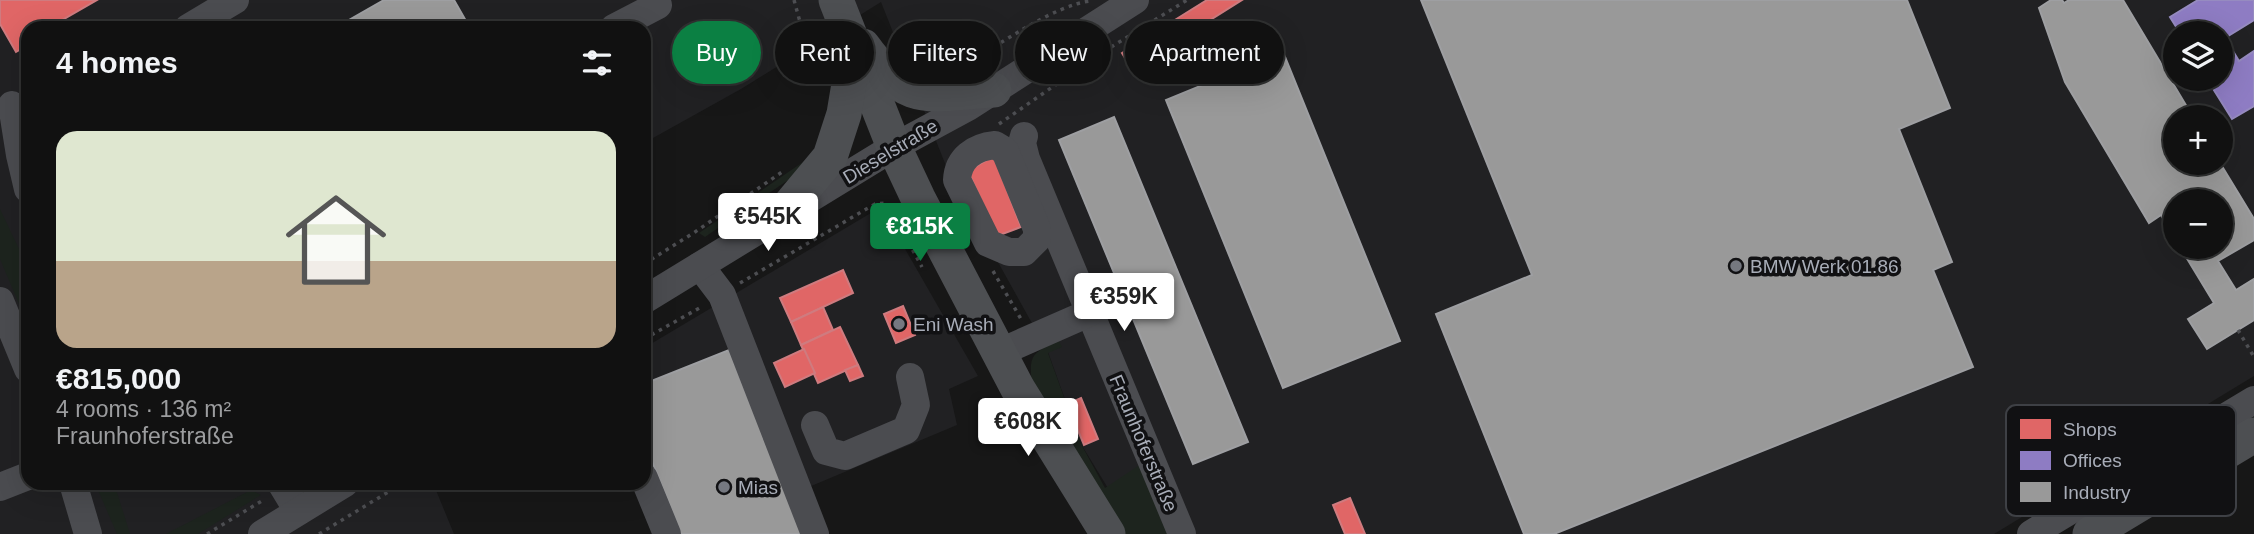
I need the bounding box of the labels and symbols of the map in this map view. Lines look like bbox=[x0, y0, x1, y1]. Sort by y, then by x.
street label: Dieselstraße bbox=[839, 115, 941, 188]
pin: €545K bbox=[719, 194, 817, 253]
pin: €815K bbox=[871, 204, 969, 263]
place label: BMW Werk 01.86 bbox=[1750, 256, 1899, 277]
marker: BMW Werk 01.86 bbox=[1728, 258, 1744, 274]
pin: €359K bbox=[1075, 274, 1173, 333]
place label: Eni Wash bbox=[913, 314, 994, 335]
marker: Eni Wash bbox=[891, 316, 907, 332]
street label: Fraunhoferstraße bbox=[1105, 372, 1182, 515]
pin: €608K bbox=[979, 398, 1077, 458]
legend bbox=[2006, 405, 2236, 516]
text: Shops bbox=[2063, 419, 2117, 440]
text: Offices bbox=[2063, 450, 2122, 471]
place label: Mias bbox=[738, 477, 778, 498]
marker: Mias bbox=[716, 479, 732, 495]
text: Industry bbox=[2063, 482, 2131, 503]

